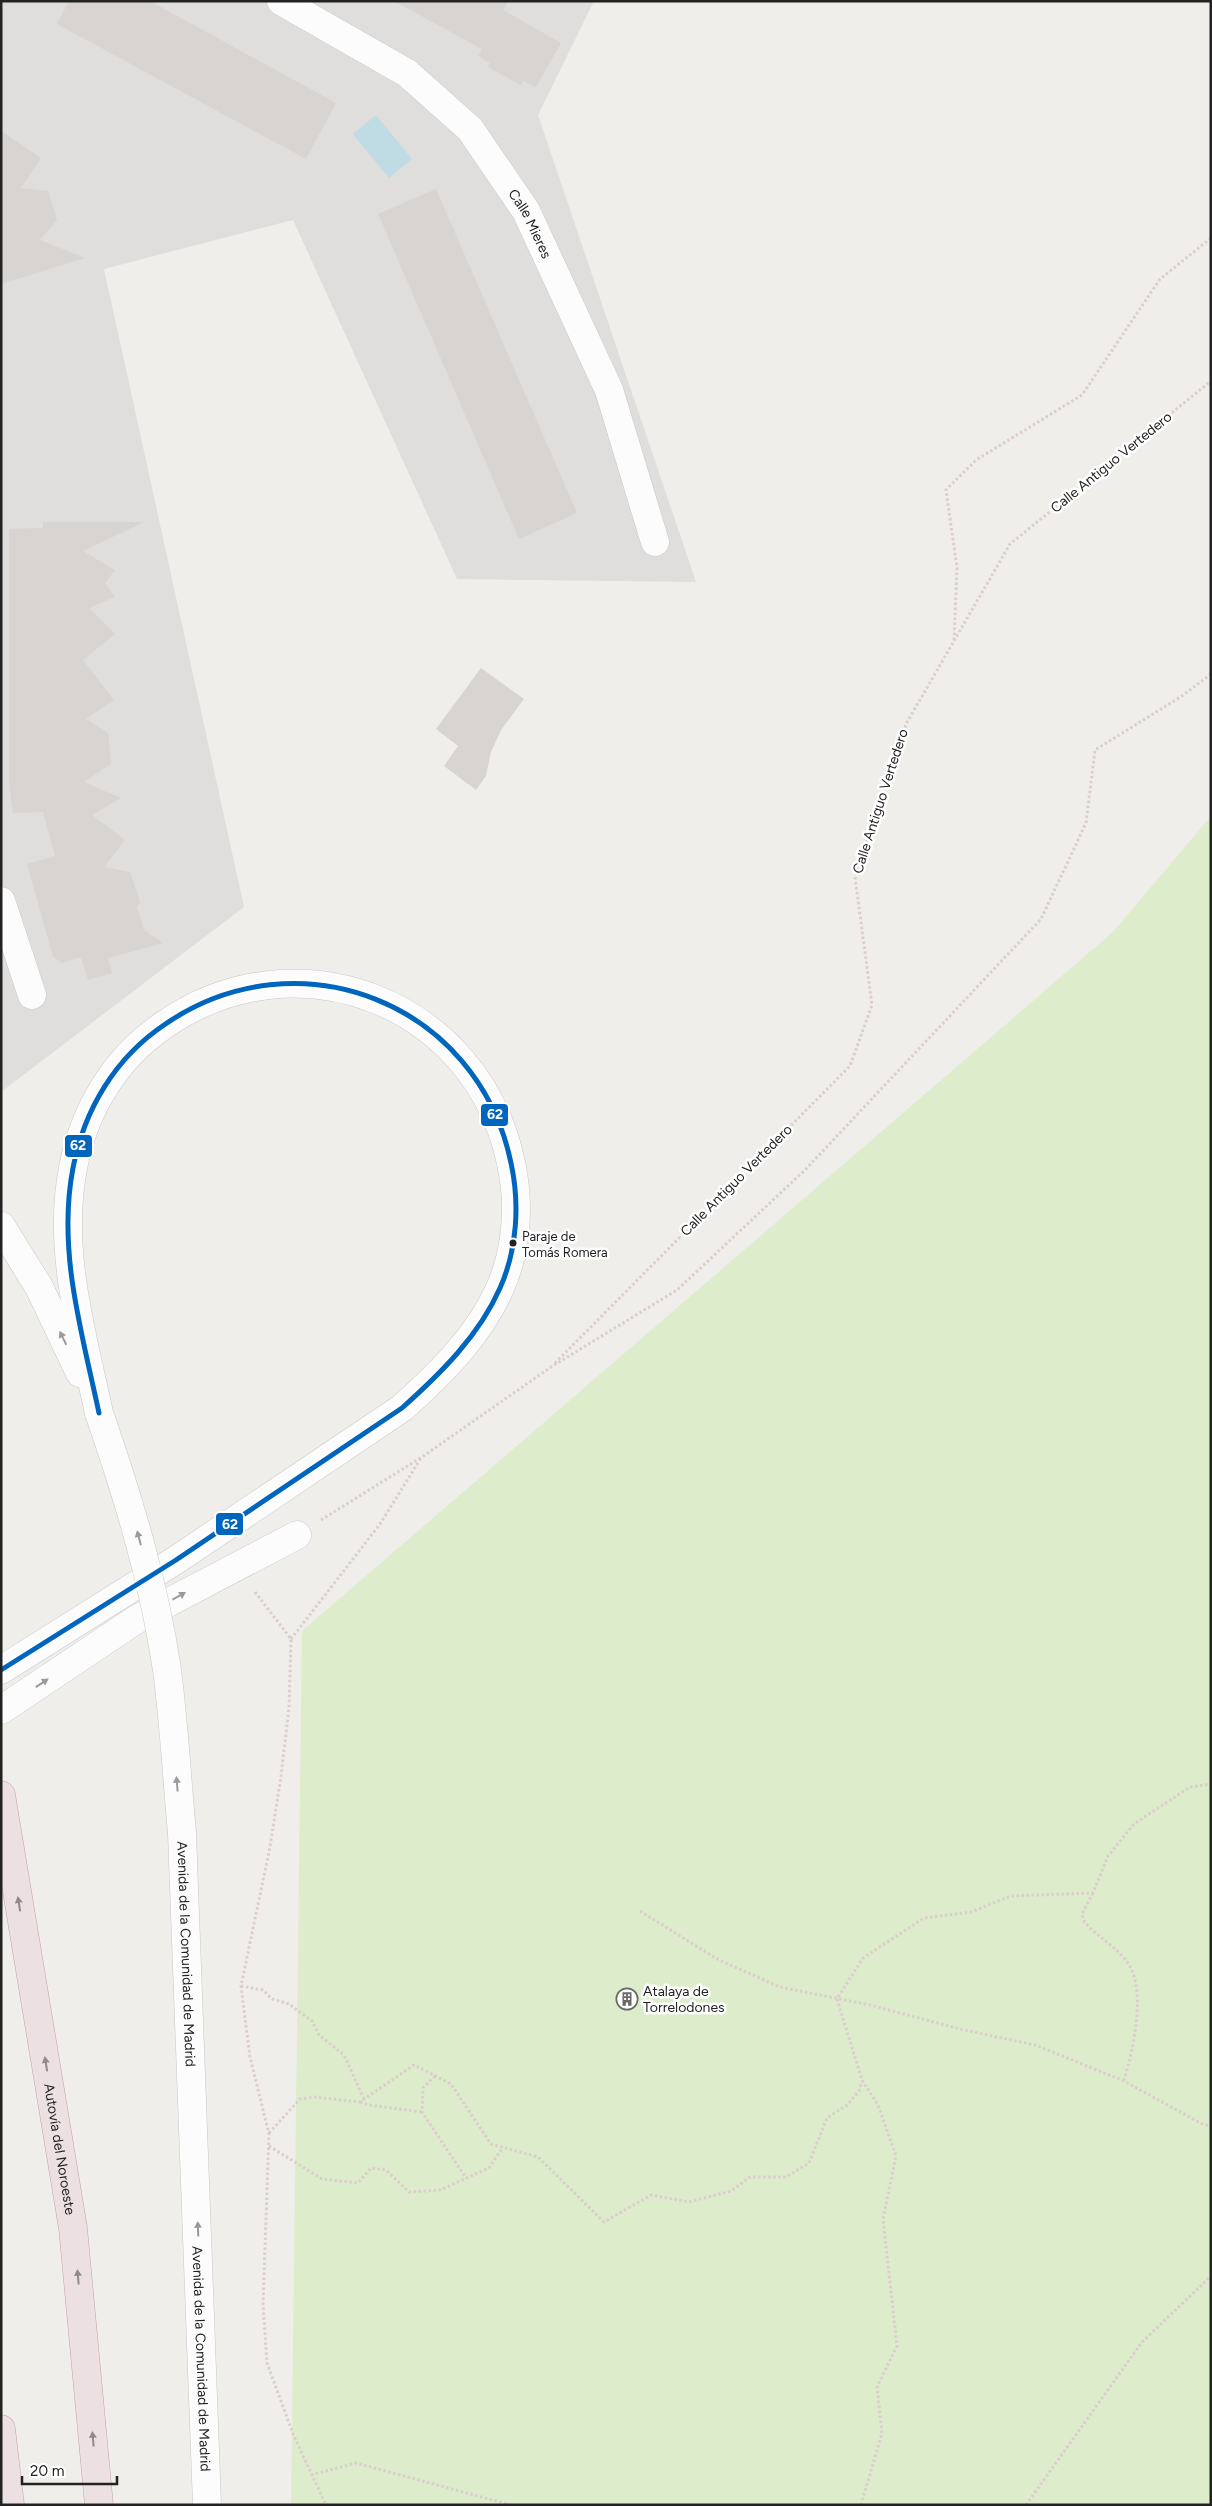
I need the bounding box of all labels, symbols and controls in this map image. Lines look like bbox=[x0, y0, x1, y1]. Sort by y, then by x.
street label: Calle Mieres bbox=[505, 186, 555, 261]
street label: Calle Antiguo Vertedero bbox=[1047, 408, 1175, 517]
street label: Calle Antiguo Vertedero bbox=[849, 727, 912, 876]
line badge: 62 bbox=[480, 1103, 509, 1127]
text: 62 bbox=[487, 1106, 503, 1123]
street label: Calle Antiguo Vertedero bbox=[677, 1121, 796, 1240]
line badge: 62 bbox=[64, 1134, 93, 1158]
text: 62 bbox=[70, 1137, 86, 1154]
place label: Paraje de Tomás Romera bbox=[522, 1229, 608, 1260]
marker: Paraje de Tomás Romera bbox=[508, 1238, 518, 1248]
one-way arrow bbox=[59, 1330, 67, 1345]
line badge: 62 bbox=[215, 1512, 244, 1536]
text: 62 bbox=[222, 1516, 238, 1533]
one-way arrow bbox=[134, 1530, 142, 1545]
one-way arrow bbox=[172, 1592, 186, 1601]
one-way arrow bbox=[35, 1678, 48, 1688]
one-way arrow bbox=[173, 1776, 181, 1792]
street label: Avenida de la Comunidad de Madrid bbox=[173, 1841, 199, 2067]
one-way arrow bbox=[15, 1896, 23, 1912]
place label: Atalaya de Torrelodones bbox=[643, 1983, 725, 2016]
building icon: Atalaya de Torrelodones bbox=[615, 1987, 639, 2011]
one-way arrow bbox=[42, 2056, 50, 2072]
street label: Autovía del Noroeste bbox=[40, 2082, 79, 2217]
one-way arrow bbox=[194, 2220, 202, 2236]
street label: Avenida de la Comunidad de Madrid bbox=[188, 2245, 214, 2472]
one-way arrow bbox=[74, 2269, 82, 2285]
one-way arrow bbox=[89, 2431, 97, 2447]
scale bar bbox=[22, 2454, 118, 2486]
text: 20 m bbox=[30, 2462, 64, 2480]

